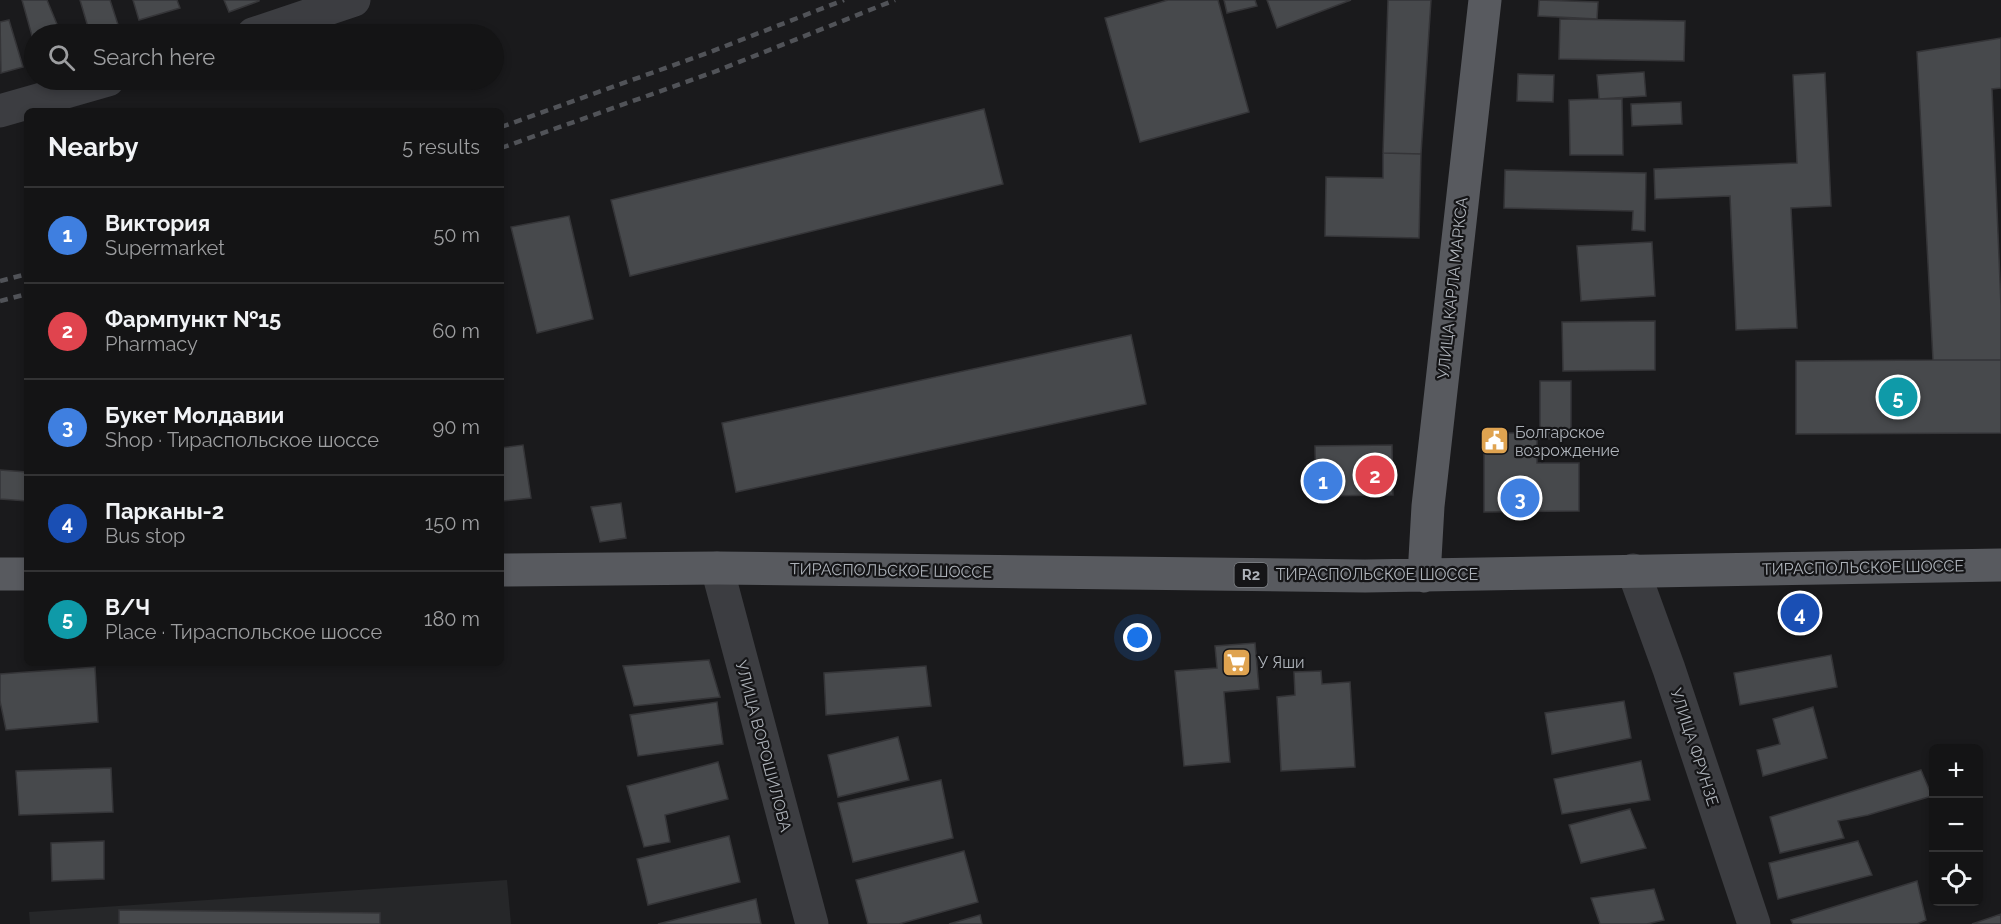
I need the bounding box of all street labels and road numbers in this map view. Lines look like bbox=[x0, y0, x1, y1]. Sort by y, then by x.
street label: УЛИЦА КАРЛА МАРКСА bbox=[1434, 196, 1472, 380]
street label: ТИРАСПОЛЬСКОЕ ШОССЕ bbox=[1762, 556, 1965, 579]
street label: ТИРАСПОЛЬСКОЕ ШОССЕ bbox=[790, 559, 993, 582]
road number: R2 bbox=[1234, 563, 1268, 587]
street label: ТИРАСПОЛЬСКОЕ ШОССЕ bbox=[1276, 565, 1478, 584]
street label: УЛИЦА ВОРОШИЛОВА bbox=[731, 658, 796, 834]
street label: УЛИЦА ФРУНЗЕ bbox=[1667, 686, 1723, 809]

